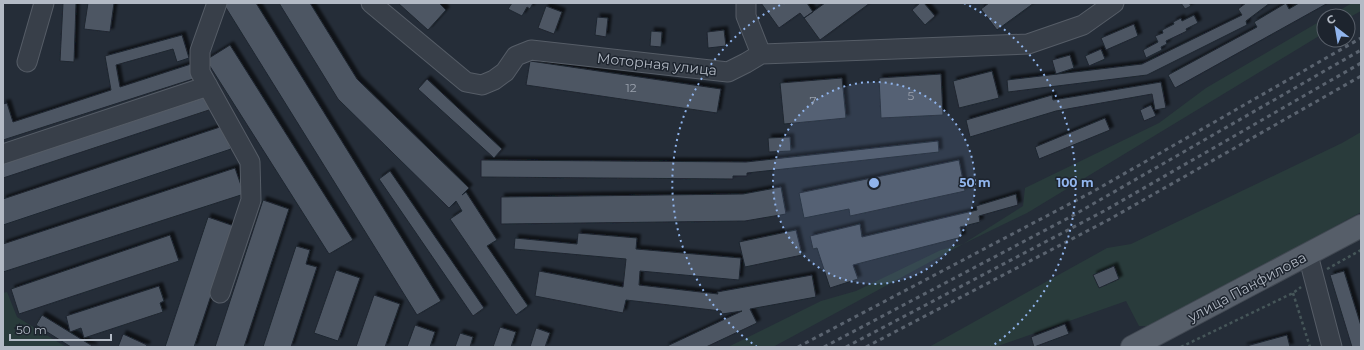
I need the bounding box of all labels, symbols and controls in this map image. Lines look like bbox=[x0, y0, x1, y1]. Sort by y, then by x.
north arrow bbox=[1316, 8, 1356, 48]
text: С bbox=[1324, 11, 1338, 27]
street label: Моторная улица bbox=[596, 49, 718, 79]
house number: 12 bbox=[625, 80, 637, 95]
house number: 5 bbox=[908, 88, 915, 103]
house number: 7 bbox=[809, 93, 817, 108]
text: 50 m bbox=[959, 175, 991, 190]
text: 100 m bbox=[1057, 175, 1093, 190]
centre of rings bbox=[867, 176, 881, 190]
street label: улица Панфилова bbox=[1184, 248, 1309, 326]
scale bar bbox=[10, 316, 111, 342]
text: 50 m bbox=[16, 322, 47, 337]

